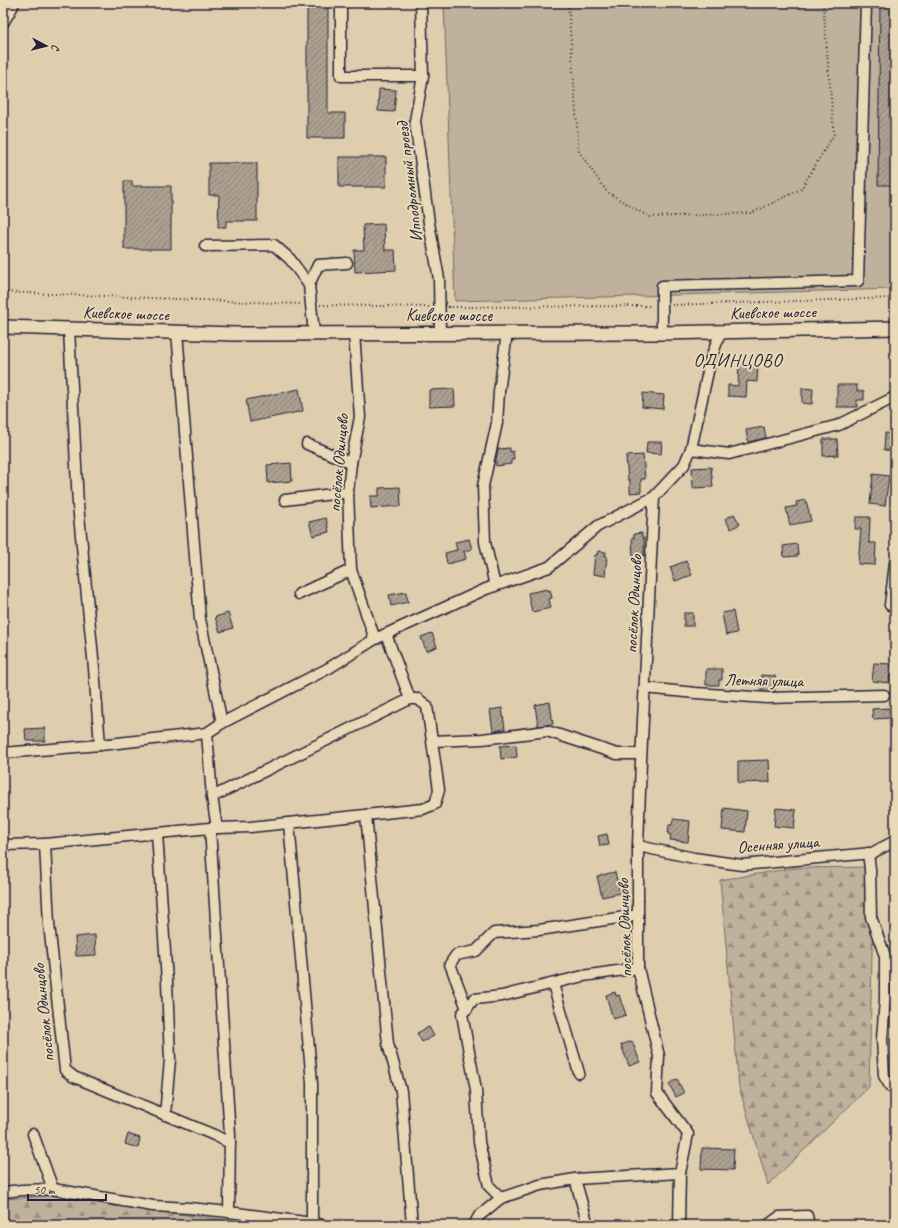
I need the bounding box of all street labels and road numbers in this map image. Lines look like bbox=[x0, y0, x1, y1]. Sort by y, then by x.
street label: Ипподромный проезд bbox=[391, 119, 427, 243]
street label: Киевское шоссе bbox=[730, 301, 818, 324]
street label: Киевское шоссе bbox=[83, 302, 171, 326]
street label: Киевское шоссе bbox=[406, 305, 493, 326]
street label: посёлок Одинцово bbox=[324, 412, 353, 513]
street label: посёлок Одинцово bbox=[620, 553, 647, 654]
street label: Летняя улица bbox=[724, 669, 806, 692]
street label: Осенняя улица bbox=[737, 831, 822, 858]
street label: посёлок Одинцово bbox=[612, 877, 637, 978]
street label: посёлок Одинцово bbox=[28, 962, 59, 1063]

